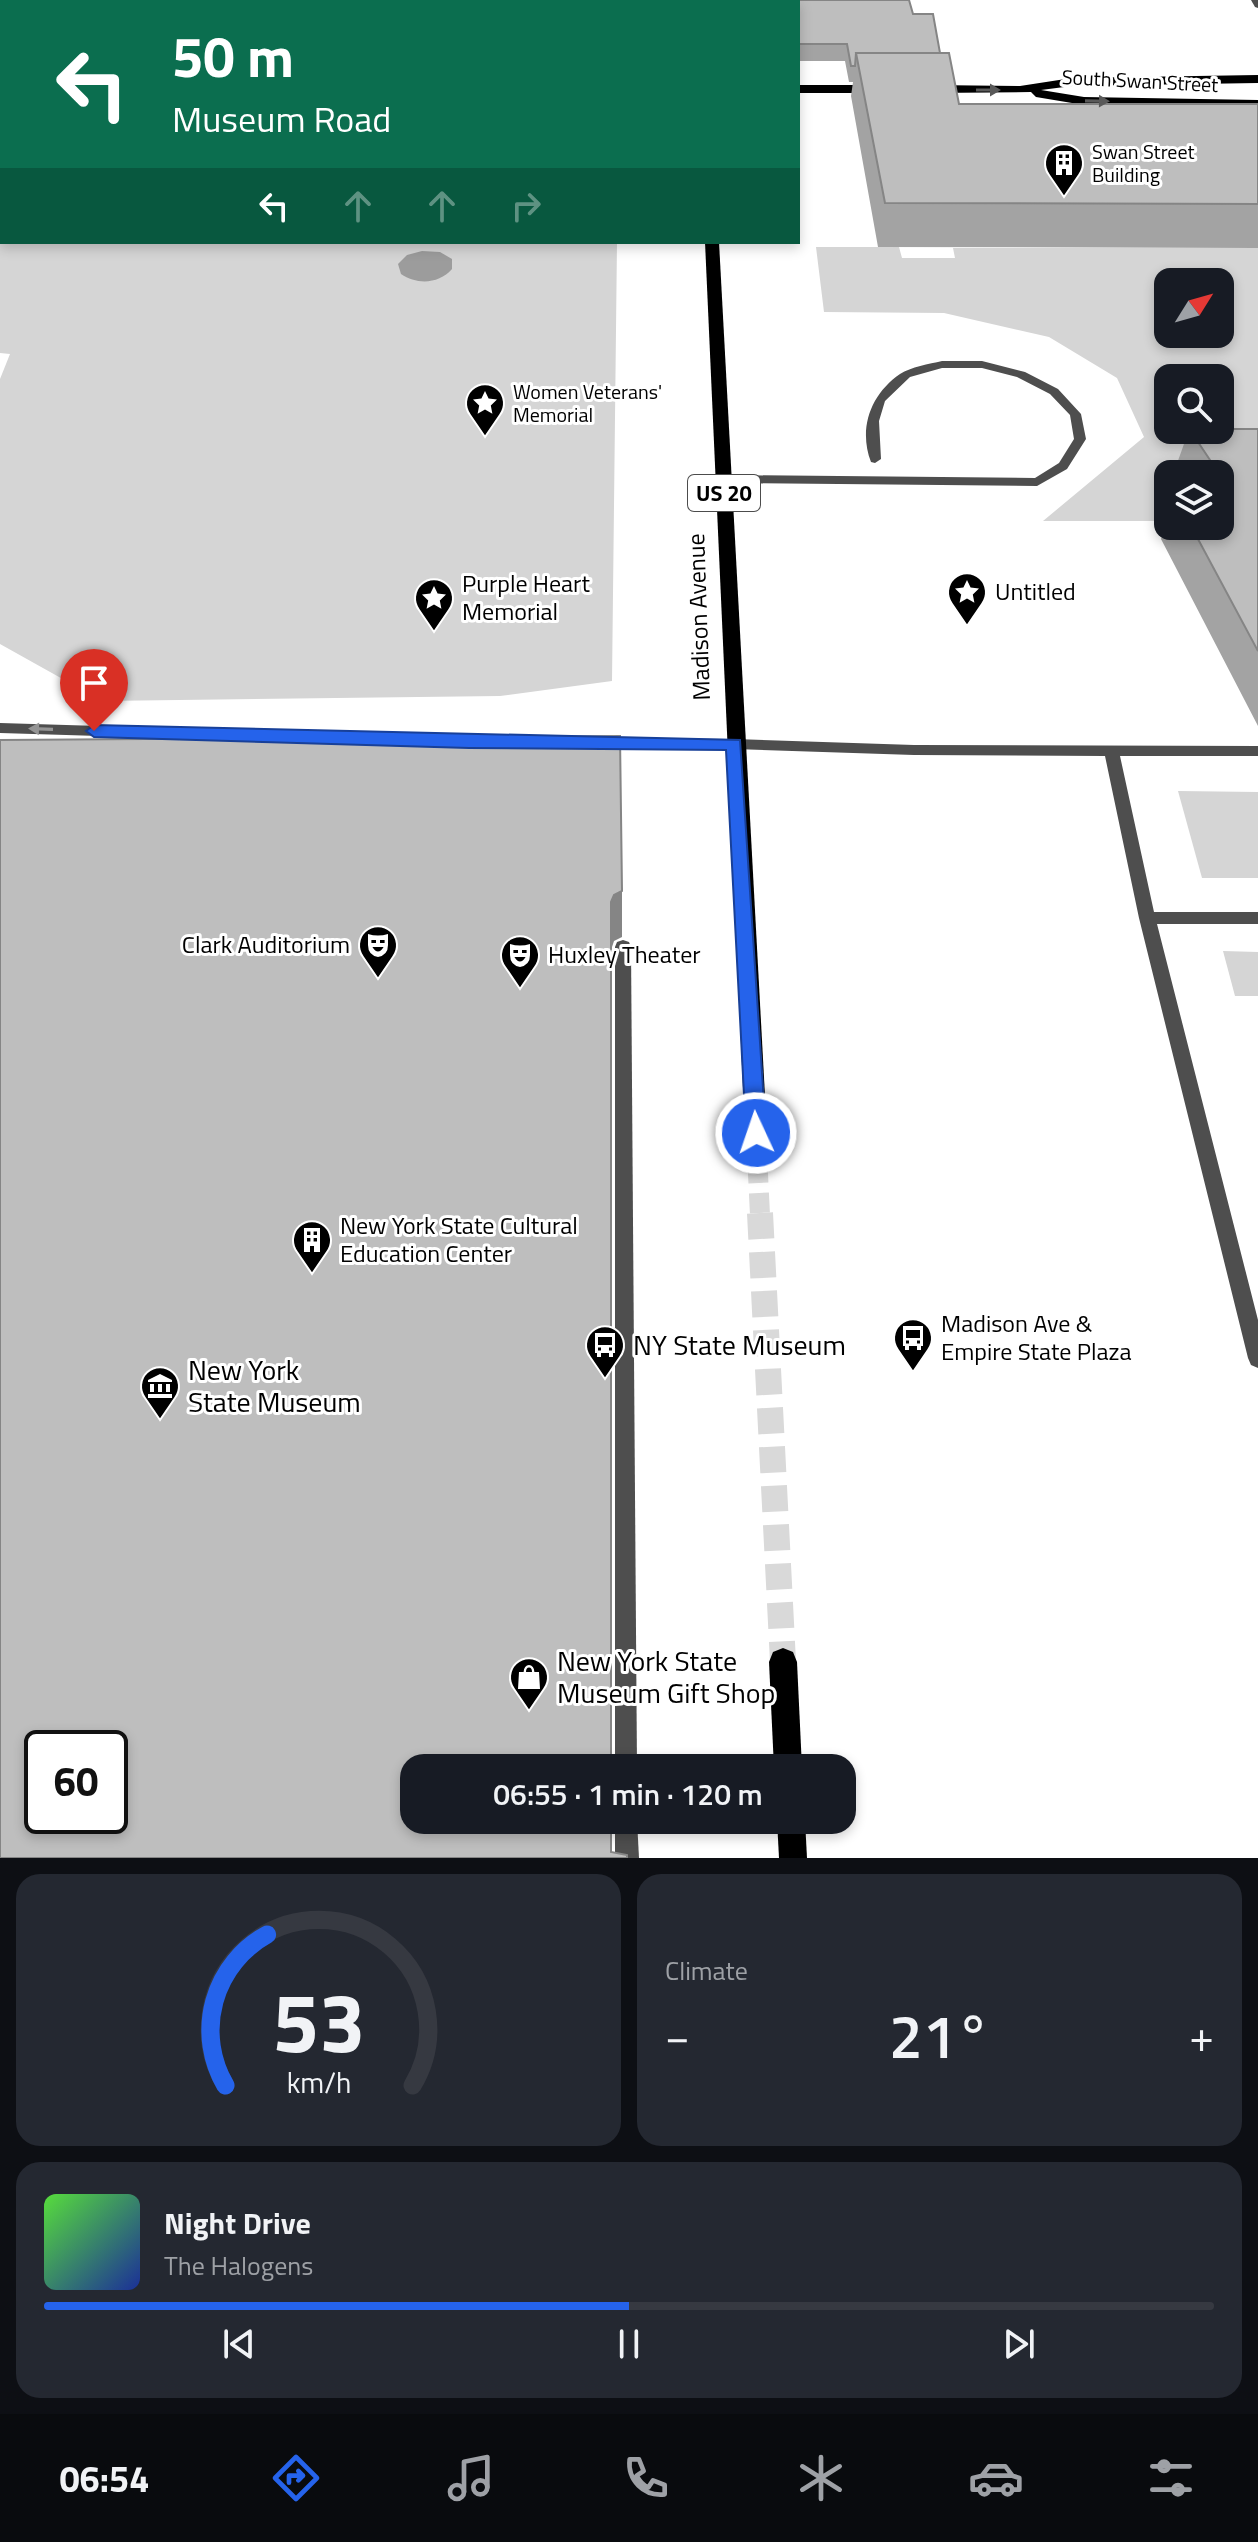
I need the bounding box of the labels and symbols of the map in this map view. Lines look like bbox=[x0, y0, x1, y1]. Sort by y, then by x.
street label: South Swan Street bbox=[1061, 61, 1219, 100]
one-way arrow bbox=[976, 84, 1001, 96]
one-way arrow bbox=[1085, 95, 1110, 107]
place label: Swan Street Building bbox=[1092, 136, 1195, 190]
building icon: Swan Street Building bbox=[1043, 142, 1085, 197]
north arrow bbox=[1154, 268, 1234, 348]
place label: Women Veterans' Memorial bbox=[513, 376, 662, 430]
place icon: Women Veterans' Memorial bbox=[464, 382, 506, 437]
road number: US 20 bbox=[688, 475, 760, 511]
street label: Madison Avenue bbox=[677, 533, 719, 701]
place label: Purple Heart Memorial bbox=[462, 565, 590, 629]
place icon: Untitled bbox=[946, 571, 988, 626]
place label: Untitled bbox=[995, 573, 1076, 609]
place icon: Purple Heart Memorial bbox=[413, 577, 455, 632]
pin bbox=[60, 649, 128, 731]
one-way arrow bbox=[28, 723, 53, 735]
theatre icon: Clark Auditorium bbox=[357, 924, 399, 979]
place label: Clark Auditorium bbox=[182, 926, 350, 962]
theatre icon: Huxley Theater bbox=[499, 934, 541, 989]
place label: Huxley Theater bbox=[548, 936, 701, 972]
position arrow bbox=[714, 1091, 798, 1175]
place label: New York State Cultural Education Center bbox=[340, 1207, 578, 1271]
building icon: New York State Cultural Education Center bbox=[291, 1219, 333, 1274]
place label: Madison Ave & Empire State Plaza bbox=[941, 1305, 1132, 1369]
bus stop icon: Madison Ave & Empire State Plaza bbox=[892, 1317, 934, 1372]
place label: NY State Museum bbox=[633, 1323, 846, 1366]
bus stop icon: NY State Museum bbox=[584, 1324, 626, 1379]
place label: New York State Museum bbox=[188, 1348, 361, 1423]
museum icon: New York State Museum bbox=[139, 1365, 181, 1420]
place label: New York State Museum Gift Shop bbox=[557, 1639, 775, 1714]
shop icon: New York State Museum Gift Shop bbox=[508, 1656, 550, 1711]
speed limit sign: 60 bbox=[24, 1730, 128, 1834]

